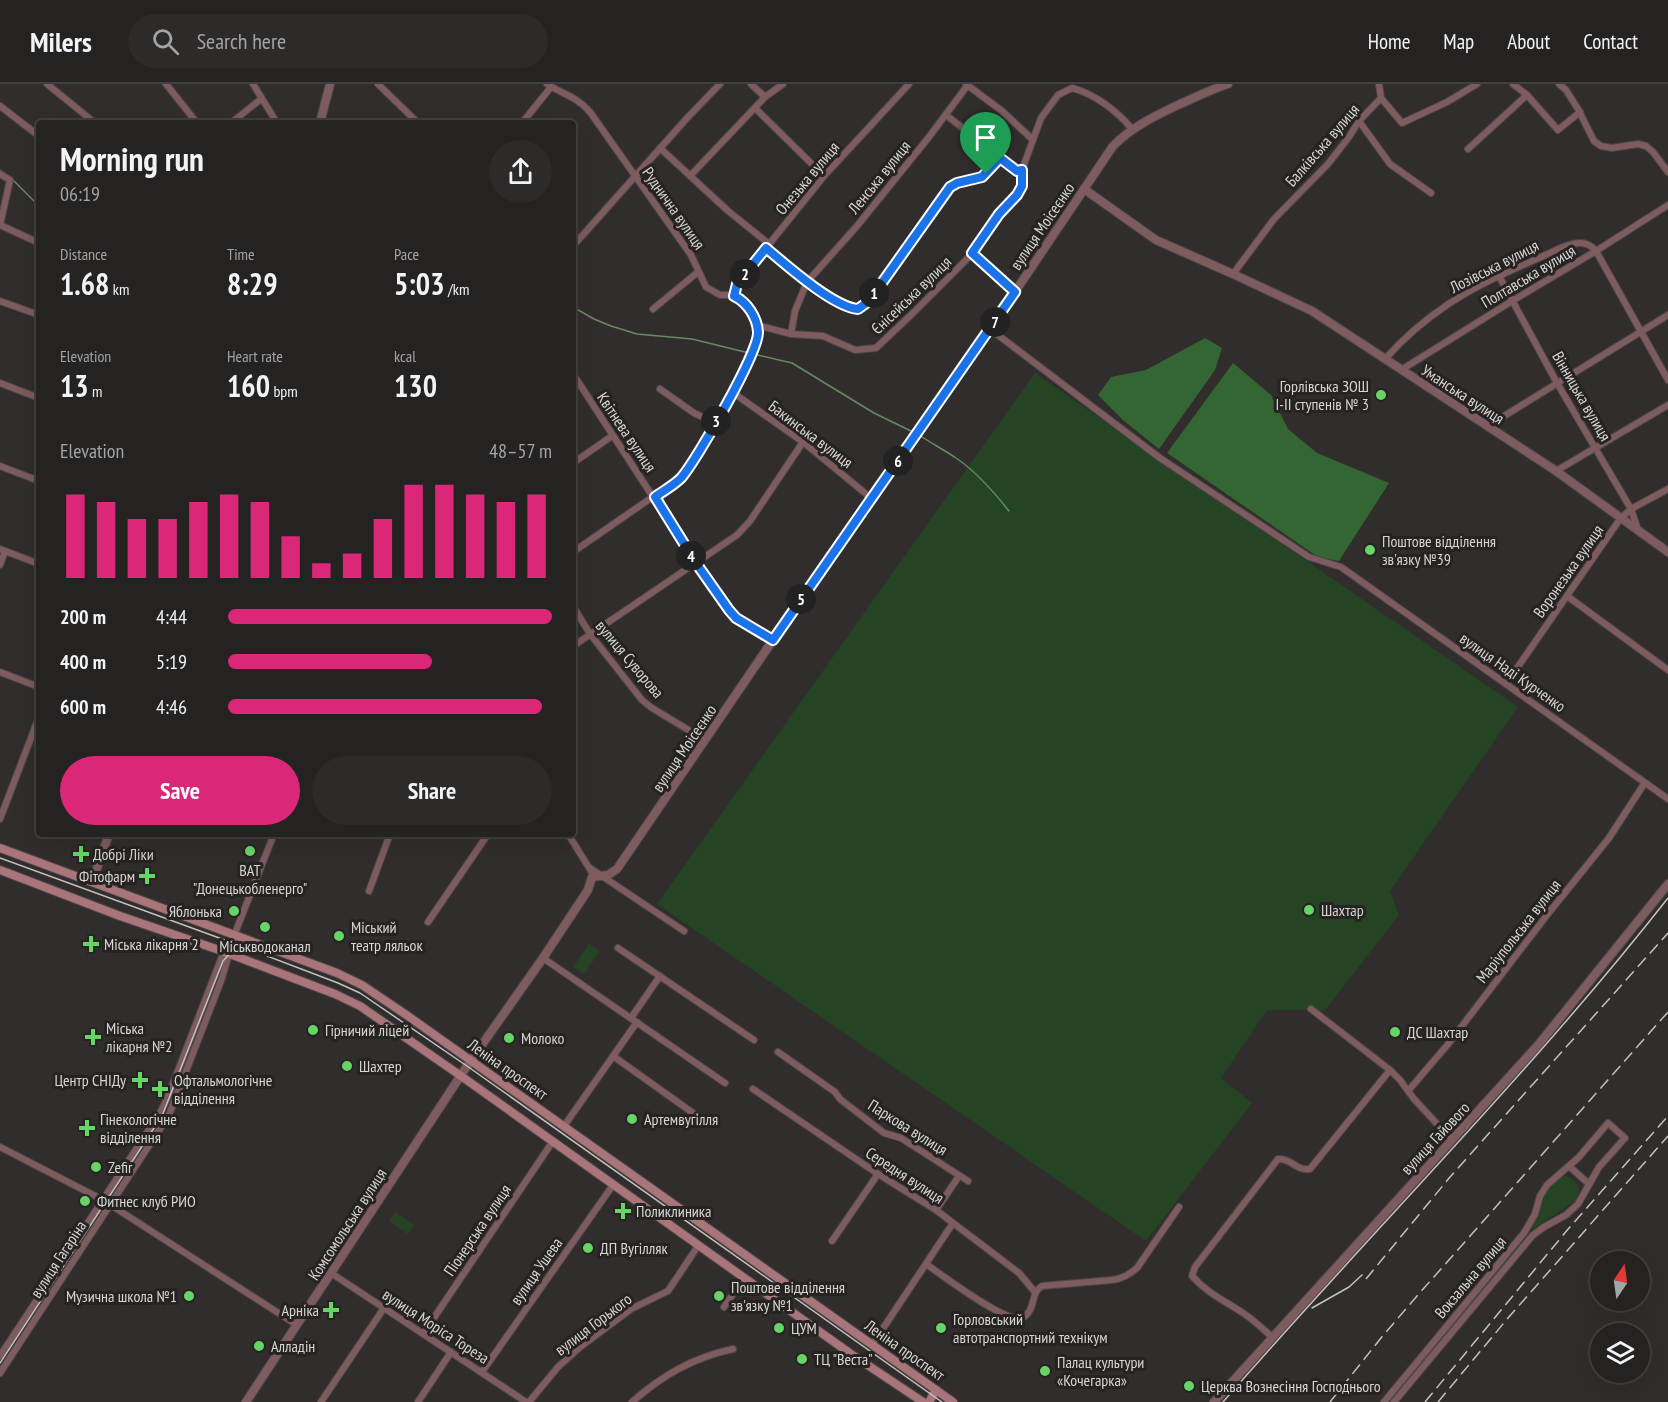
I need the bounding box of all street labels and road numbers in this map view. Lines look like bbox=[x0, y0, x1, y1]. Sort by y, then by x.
street label: Балківська вулиця bbox=[1281, 100, 1363, 190]
street label: Ленська вулиця bbox=[843, 136, 915, 218]
street label: Онезька вулиця bbox=[771, 137, 843, 219]
street label: Руднична вулиця bbox=[638, 163, 710, 253]
street label: вулиця Моісеєнко bbox=[1006, 179, 1079, 273]
street label: Лозівська вулиця bbox=[1445, 235, 1542, 297]
street label: Полтавська вулиця bbox=[1477, 240, 1579, 312]
street label: Єнісейська вулиця bbox=[867, 252, 955, 338]
street label: Вінницька вулиця bbox=[1548, 348, 1616, 444]
street label: Уманська вулиця bbox=[1418, 360, 1508, 428]
street label: Квітнева вулиця bbox=[593, 388, 661, 476]
street label: Бакинська вулиця bbox=[765, 396, 857, 472]
street label: Воронезька вулиця bbox=[1529, 521, 1607, 621]
street label: вулиця Суворова bbox=[592, 616, 668, 702]
street label: вулиця Наді Курченко bbox=[1456, 628, 1570, 716]
street label: вулиця Моісеєнко bbox=[648, 701, 721, 795]
street label: Маріупольська вулиця bbox=[1471, 875, 1565, 987]
street label: Леніна проспект bbox=[463, 1034, 553, 1104]
street label: Паркова вулиця bbox=[865, 1095, 951, 1159]
street label: вулиця Гайового bbox=[1396, 1098, 1474, 1178]
street label: Середня вулиця bbox=[862, 1142, 948, 1208]
street label: Комсомольська вулиця bbox=[303, 1164, 391, 1284]
street label: Піонерська вулиця bbox=[439, 1180, 515, 1280]
street label: вулиця Гагаріна bbox=[26, 1217, 90, 1301]
street label: Вокзальна вулиця bbox=[1430, 1232, 1510, 1322]
street label: вулиця Ушева bbox=[506, 1233, 566, 1309]
street label: вулиця Моріса Тореза bbox=[379, 1284, 493, 1368]
street label: вулиця Горького bbox=[551, 1289, 635, 1359]
street label: Леніна проспект bbox=[860, 1315, 950, 1385]

